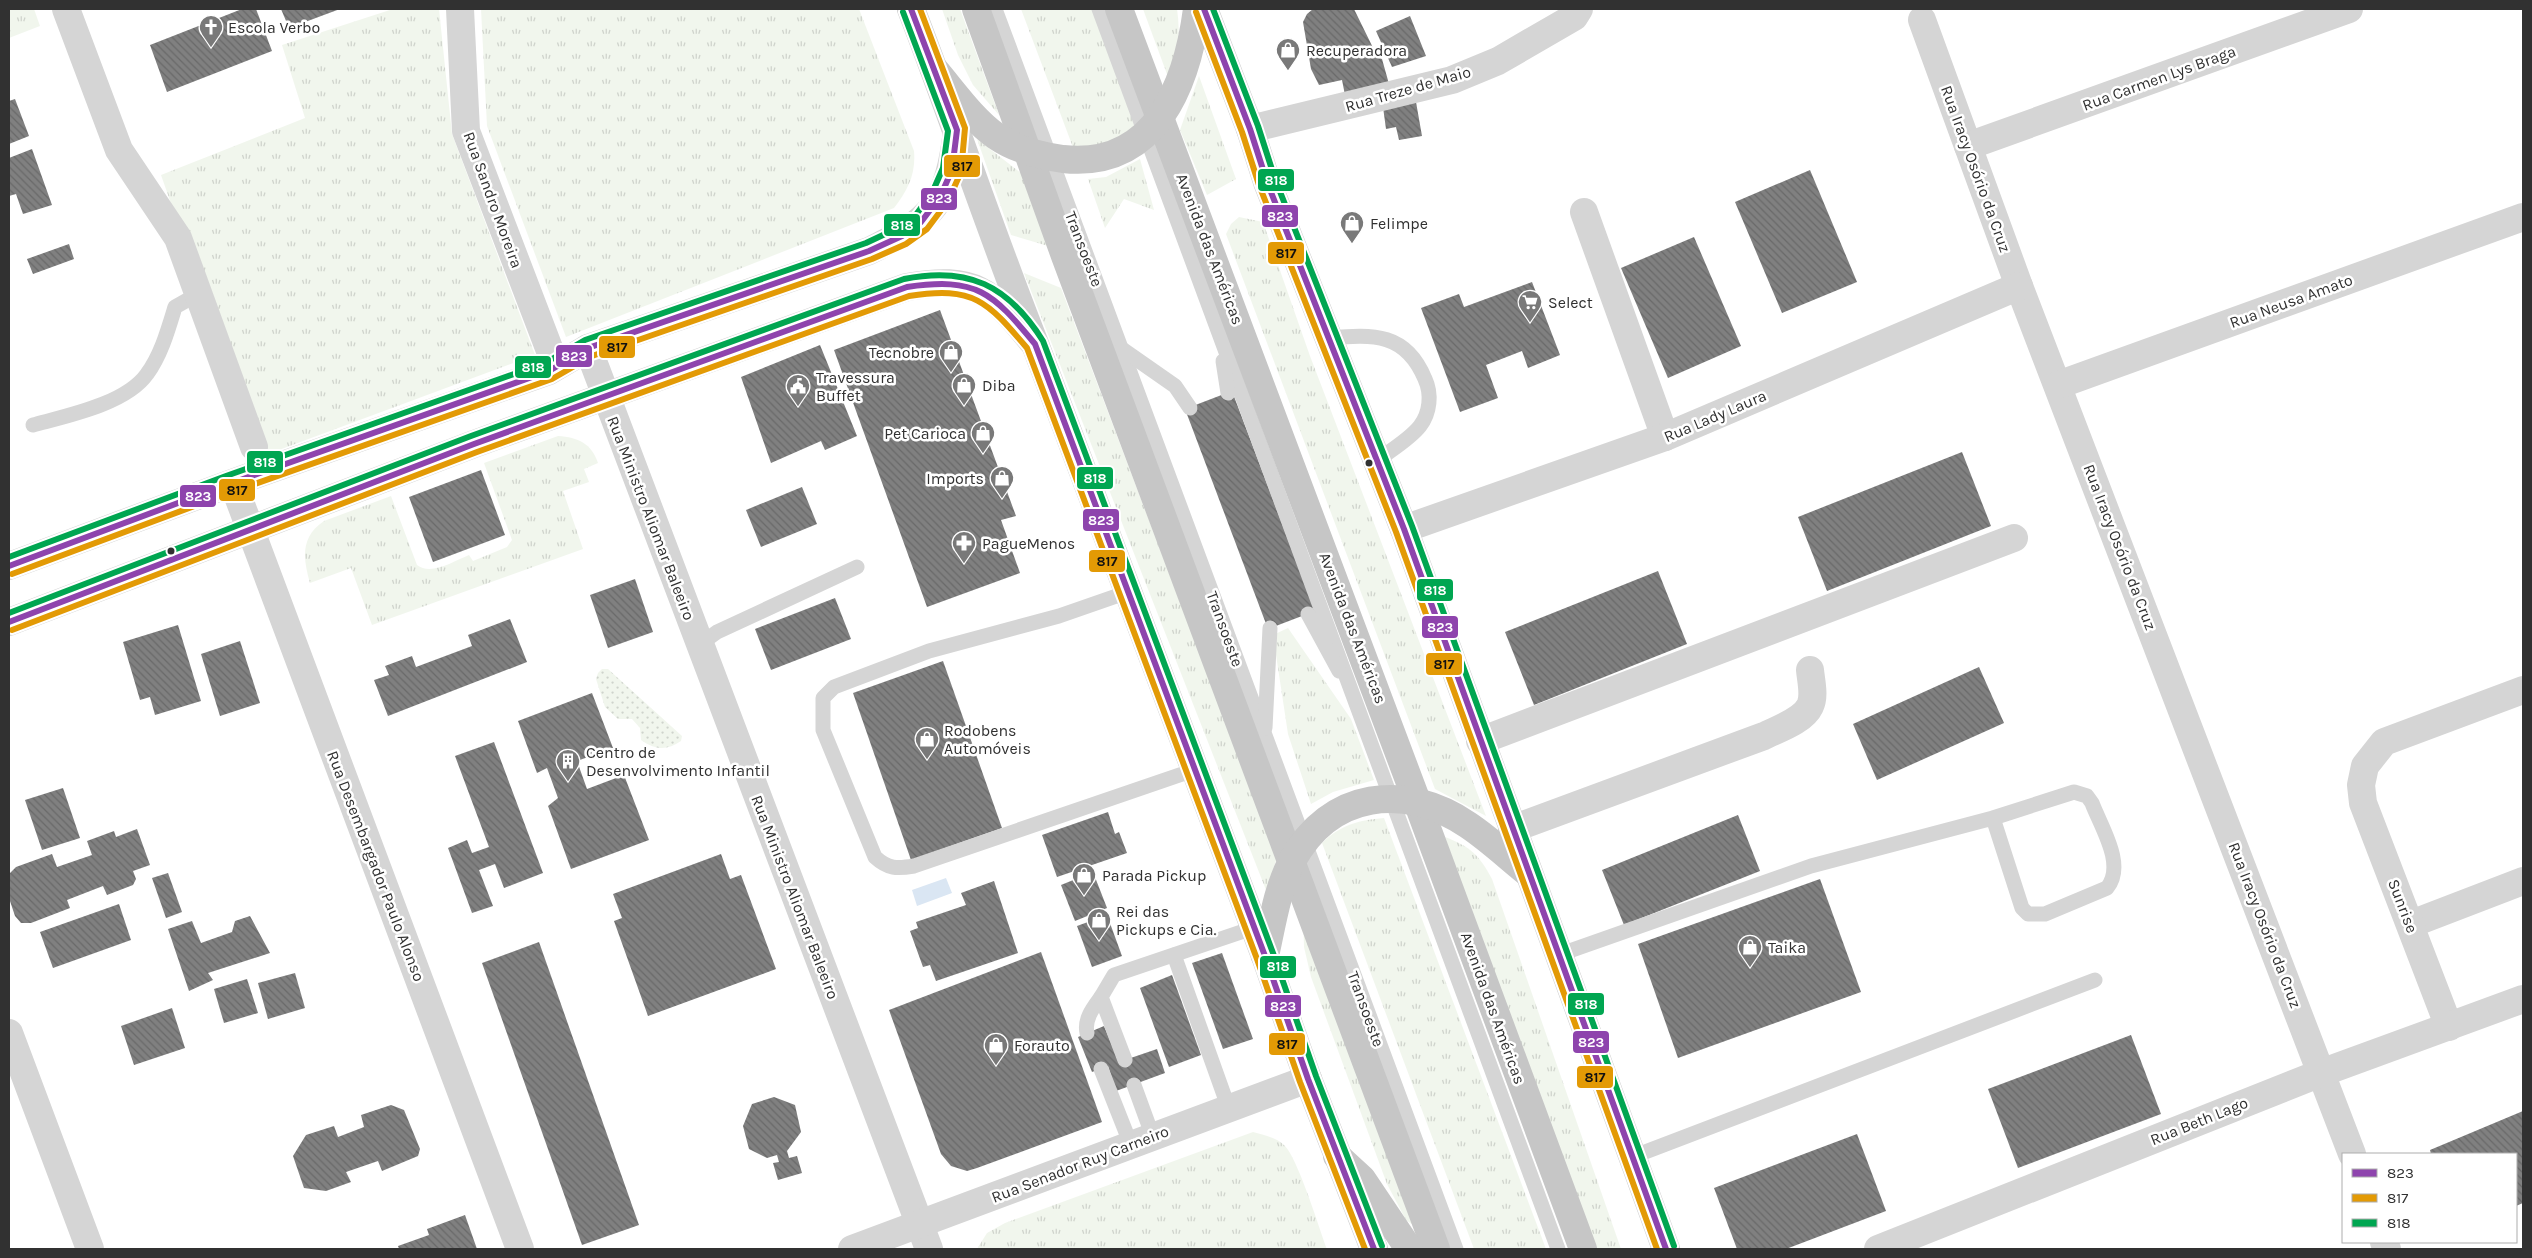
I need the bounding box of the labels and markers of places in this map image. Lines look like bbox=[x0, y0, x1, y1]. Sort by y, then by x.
church icon: Escola Verbo bbox=[198, 14, 224, 48]
place label: Escola Verbo bbox=[228, 18, 320, 37]
shop icon: Recuperadora bbox=[1275, 37, 1301, 71]
place label: Recuperadora bbox=[1306, 41, 1407, 60]
shop icon: Felimpe bbox=[1339, 210, 1365, 244]
place label: Felimpe bbox=[1370, 214, 1428, 233]
supermarket icon: Select bbox=[1517, 289, 1543, 323]
place label: Select bbox=[1548, 293, 1593, 312]
shop icon: Tecnobre bbox=[938, 339, 964, 373]
place label: Tecnobre bbox=[869, 343, 934, 362]
place label: Travessura Buffet bbox=[816, 368, 895, 405]
shop icon: Diba bbox=[951, 372, 977, 406]
public building icon: Travessura Buffet bbox=[785, 373, 811, 407]
place label: Diba bbox=[982, 376, 1016, 395]
shop icon: Pet Carioca bbox=[970, 420, 996, 454]
place label: Pet Carioca bbox=[884, 424, 966, 443]
unlabelled marker bbox=[1364, 458, 1374, 468]
shop icon: Imports bbox=[989, 465, 1015, 499]
place label: Imports bbox=[926, 469, 984, 488]
pharmacy icon: PagueMenos bbox=[951, 530, 977, 564]
place label: PagueMenos bbox=[982, 534, 1075, 553]
unlabelled marker bbox=[166, 546, 176, 556]
place label: Rodobens Automóveis bbox=[944, 721, 1031, 758]
shop icon: Rodobens Automóveis bbox=[914, 726, 940, 760]
place label: Centro de Desenvolvimento Infantil bbox=[586, 743, 770, 780]
building icon: Centro de Desenvolvimento Infantil bbox=[555, 748, 581, 782]
shop icon: Parada Pickup bbox=[1071, 862, 1097, 896]
place label: Parada Pickup bbox=[1102, 866, 1206, 885]
place label: Rei das Pickups e Cia. bbox=[1116, 902, 1217, 939]
shop icon: Rei das Pickups e Cia. bbox=[1086, 907, 1112, 941]
shop icon: Taika bbox=[1737, 934, 1763, 968]
place label: Taika bbox=[1768, 938, 1806, 957]
shop icon: Forauto bbox=[983, 1032, 1009, 1066]
place label: Forauto bbox=[1014, 1036, 1070, 1055]

